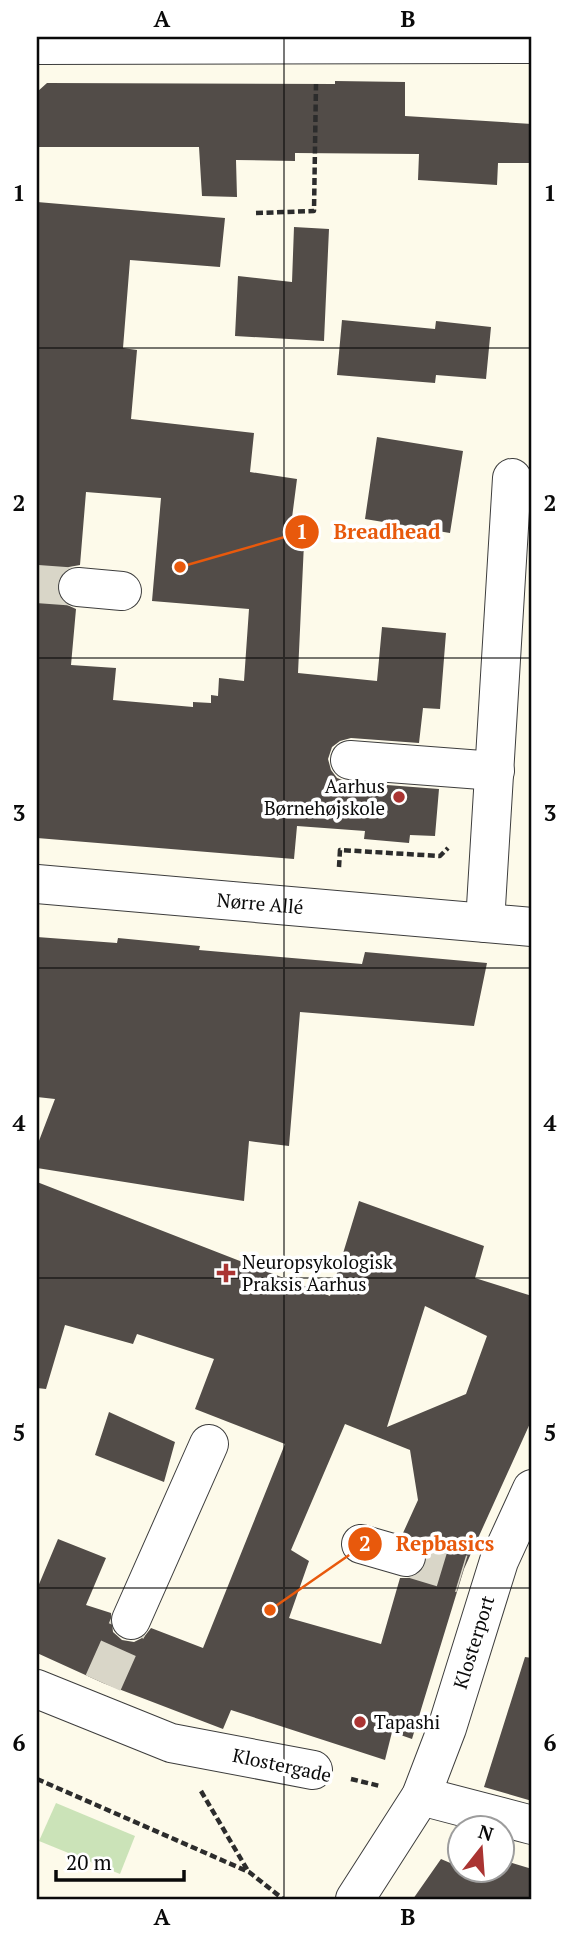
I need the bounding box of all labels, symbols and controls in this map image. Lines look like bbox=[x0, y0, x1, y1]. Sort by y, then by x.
text: A bbox=[154, 3, 171, 34]
text: B bbox=[401, 3, 416, 34]
text: 1 bbox=[13, 177, 26, 208]
text: 1 bbox=[544, 177, 557, 208]
text: 2 bbox=[13, 487, 26, 518]
text: 2 bbox=[544, 487, 557, 518]
callout: Breadhead bbox=[285, 511, 455, 553]
text: 1 bbox=[296, 517, 308, 545]
text: Breadhead bbox=[333, 517, 441, 545]
place label: Aarhus Børnehøjskole bbox=[264, 773, 385, 820]
marker: Aarhus Børnehøjskole bbox=[391, 789, 407, 805]
text: 3 bbox=[13, 797, 26, 828]
text: 3 bbox=[544, 797, 557, 828]
street label: Nørre Allé bbox=[216, 887, 305, 919]
text: 4 bbox=[13, 1107, 26, 1138]
text: 4 bbox=[544, 1107, 557, 1138]
place label: Neuropsykologisk Praksis Aarhus bbox=[242, 1249, 393, 1296]
marker: Neuropsykologisk Praksis Aarhus bbox=[216, 1263, 236, 1283]
text: 5 bbox=[13, 1417, 26, 1448]
text: 5 bbox=[544, 1417, 557, 1448]
callout: Repbasics bbox=[347, 1523, 508, 1565]
text: 2 bbox=[359, 1529, 371, 1557]
text: Repbasics bbox=[396, 1529, 494, 1557]
street label: Klosterport bbox=[447, 1592, 499, 1692]
place label: Tapashi bbox=[374, 1709, 440, 1734]
marker: Tapashi bbox=[352, 1714, 368, 1730]
text: 6 bbox=[13, 1727, 26, 1758]
text: 6 bbox=[544, 1727, 557, 1758]
street label: Klostergade bbox=[230, 1742, 334, 1787]
north arrow bbox=[447, 1814, 516, 1884]
text: N bbox=[476, 1818, 497, 1846]
scale bar bbox=[56, 1838, 184, 1882]
text: 20 m bbox=[66, 1848, 112, 1876]
text: A bbox=[154, 1901, 171, 1932]
text: B bbox=[401, 1901, 416, 1932]

